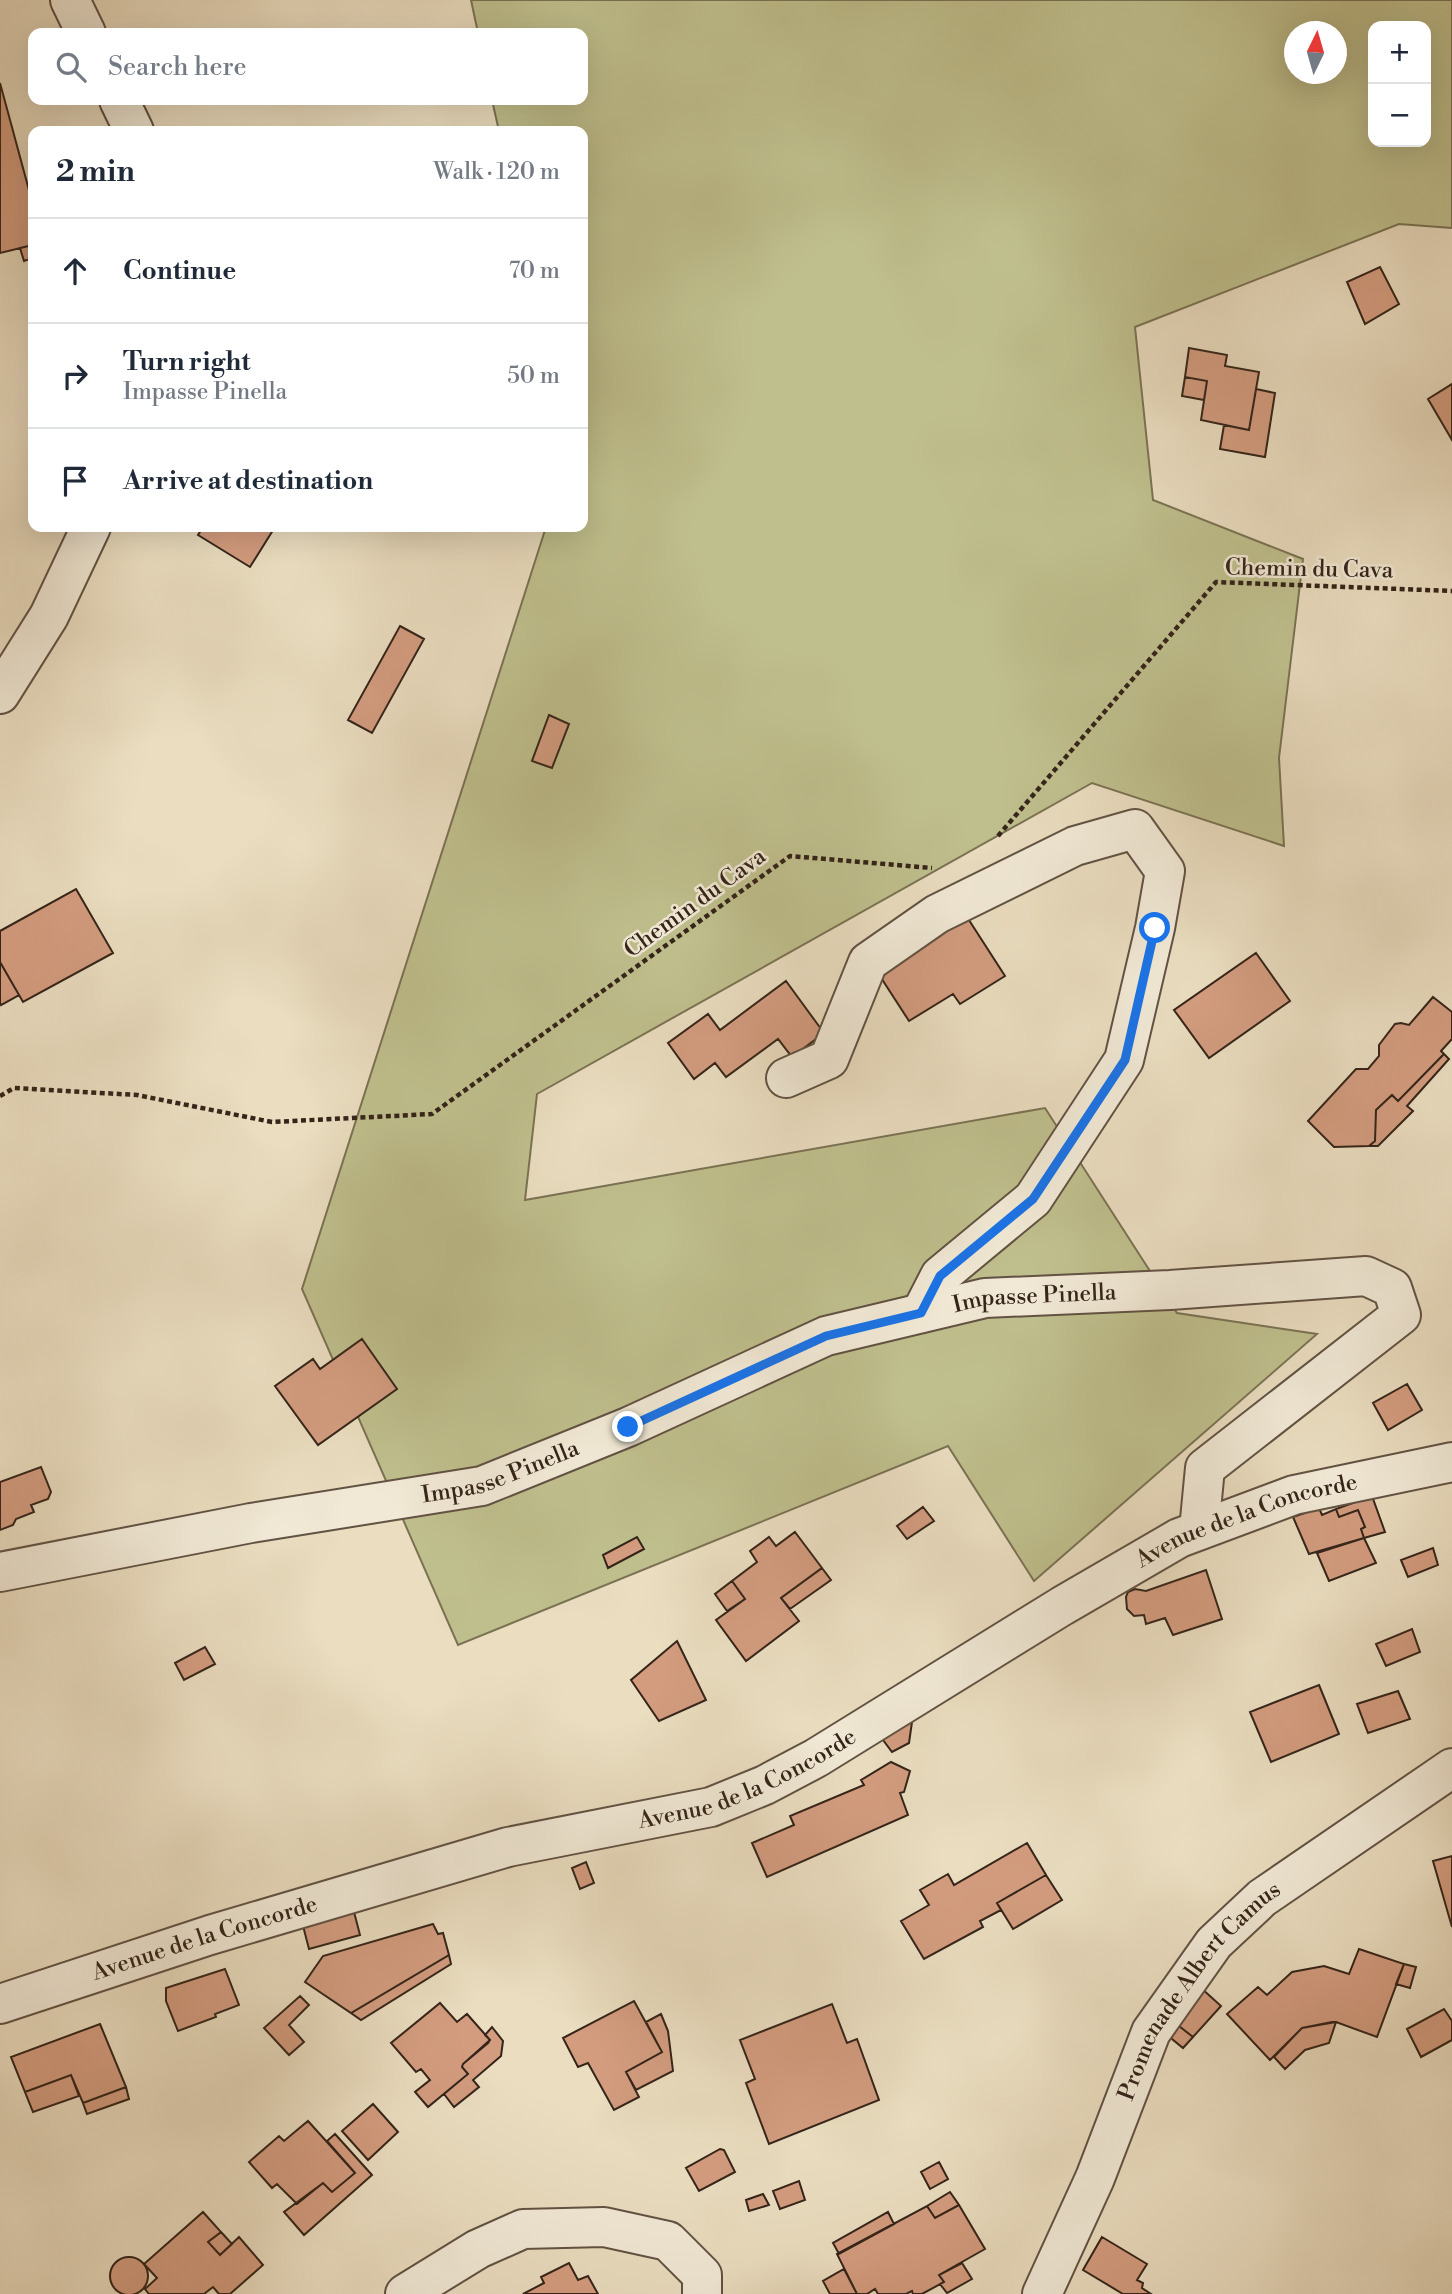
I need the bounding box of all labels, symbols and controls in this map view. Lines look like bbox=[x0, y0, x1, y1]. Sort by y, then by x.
north arrow bbox=[1284, 21, 1347, 84]
map controls bbox=[1368, 21, 1431, 147]
button: + bbox=[1368, 21, 1431, 84]
search box bbox=[28, 28, 588, 105]
icon: search bbox=[52, 48, 90, 86]
text: Search here bbox=[108, 51, 247, 83]
button: − bbox=[1368, 84, 1431, 147]
text: 2 min bbox=[56, 153, 135, 191]
text: Walk · 120 m bbox=[433, 158, 560, 186]
icon: ahead bbox=[56, 252, 94, 290]
text: Continue bbox=[123, 255, 236, 287]
text: 70 m bbox=[509, 257, 560, 285]
text: Turn right bbox=[123, 346, 251, 378]
icon: right bbox=[56, 357, 94, 395]
text: 50 m bbox=[507, 362, 560, 390]
text: Impasse Pinella bbox=[123, 378, 287, 406]
icon: arrive bbox=[56, 462, 94, 500]
text: Arrive at destination bbox=[123, 465, 373, 497]
street label: Chemin du Cava bbox=[1225, 554, 1394, 584]
street label: Chemin du Cava bbox=[619, 842, 772, 964]
route start bbox=[1139, 912, 1170, 943]
street label: Impasse Pinella bbox=[950, 1278, 1117, 1319]
route end bbox=[612, 1411, 643, 1442]
street label: Impasse Pinella bbox=[420, 1434, 583, 1509]
street label: Avenue de la Concorde bbox=[1130, 1468, 1360, 1575]
street label: Avenue de la Concorde bbox=[635, 1723, 861, 1835]
street label: Promenade Albert Camus bbox=[1112, 1875, 1286, 2104]
street label: Avenue de la Concorde bbox=[87, 1890, 321, 1987]

